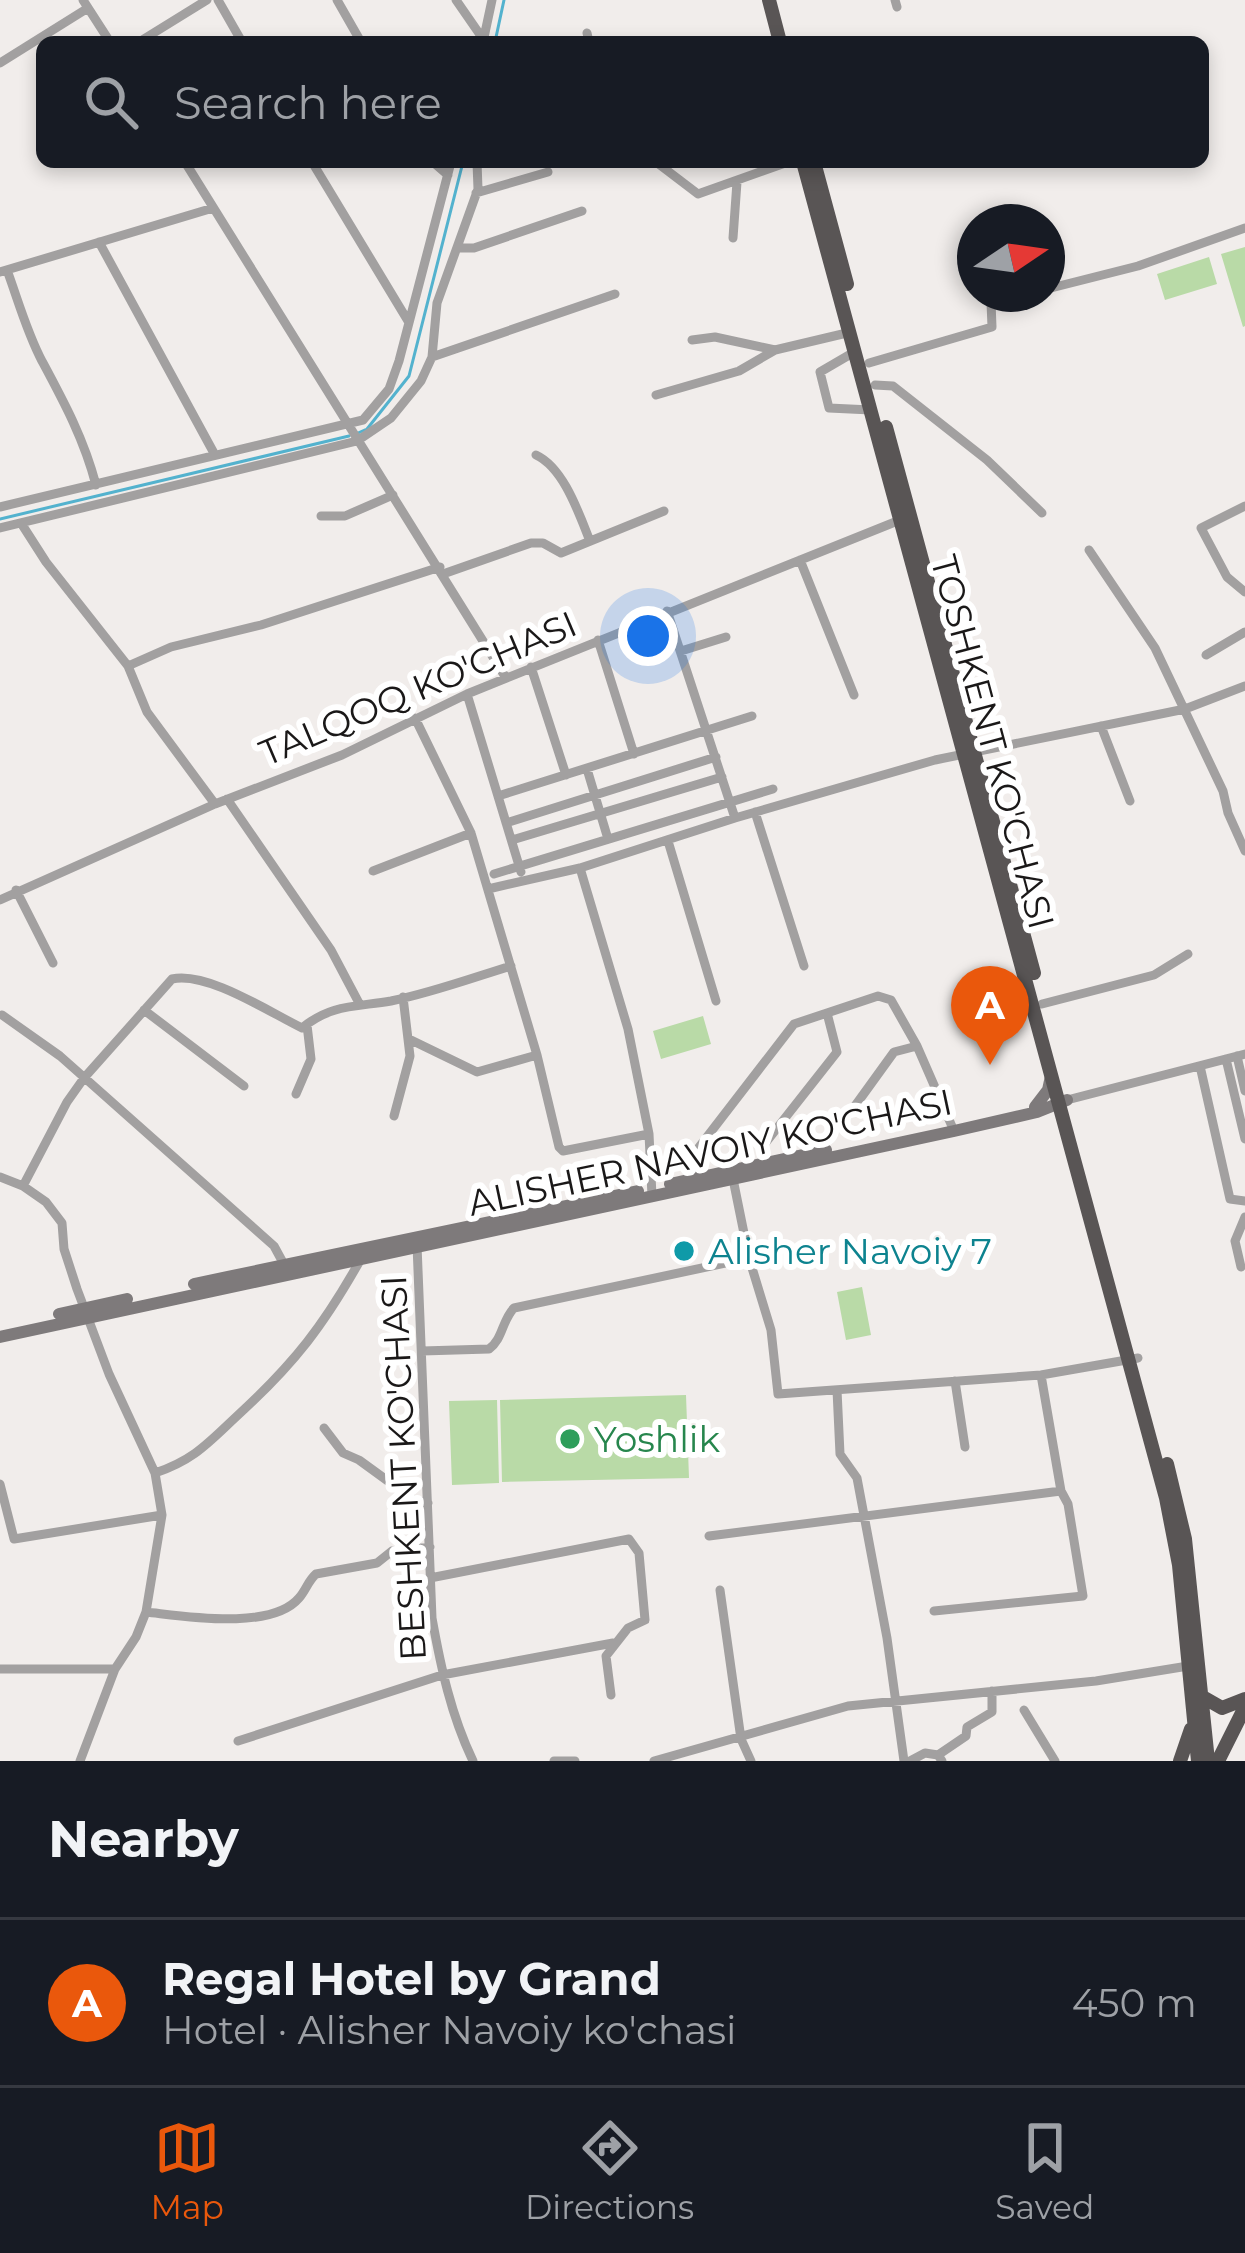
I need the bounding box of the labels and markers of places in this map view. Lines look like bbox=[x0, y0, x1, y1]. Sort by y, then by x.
pin: A bbox=[951, 966, 1029, 1065]
place label: Alisher Navoiy 7 bbox=[708, 1229, 992, 1273]
marker: Alisher Navoiy 7 bbox=[671, 1238, 697, 1264]
place label: Yoshlik bbox=[594, 1417, 721, 1461]
marker: Yoshlik bbox=[557, 1426, 583, 1452]

